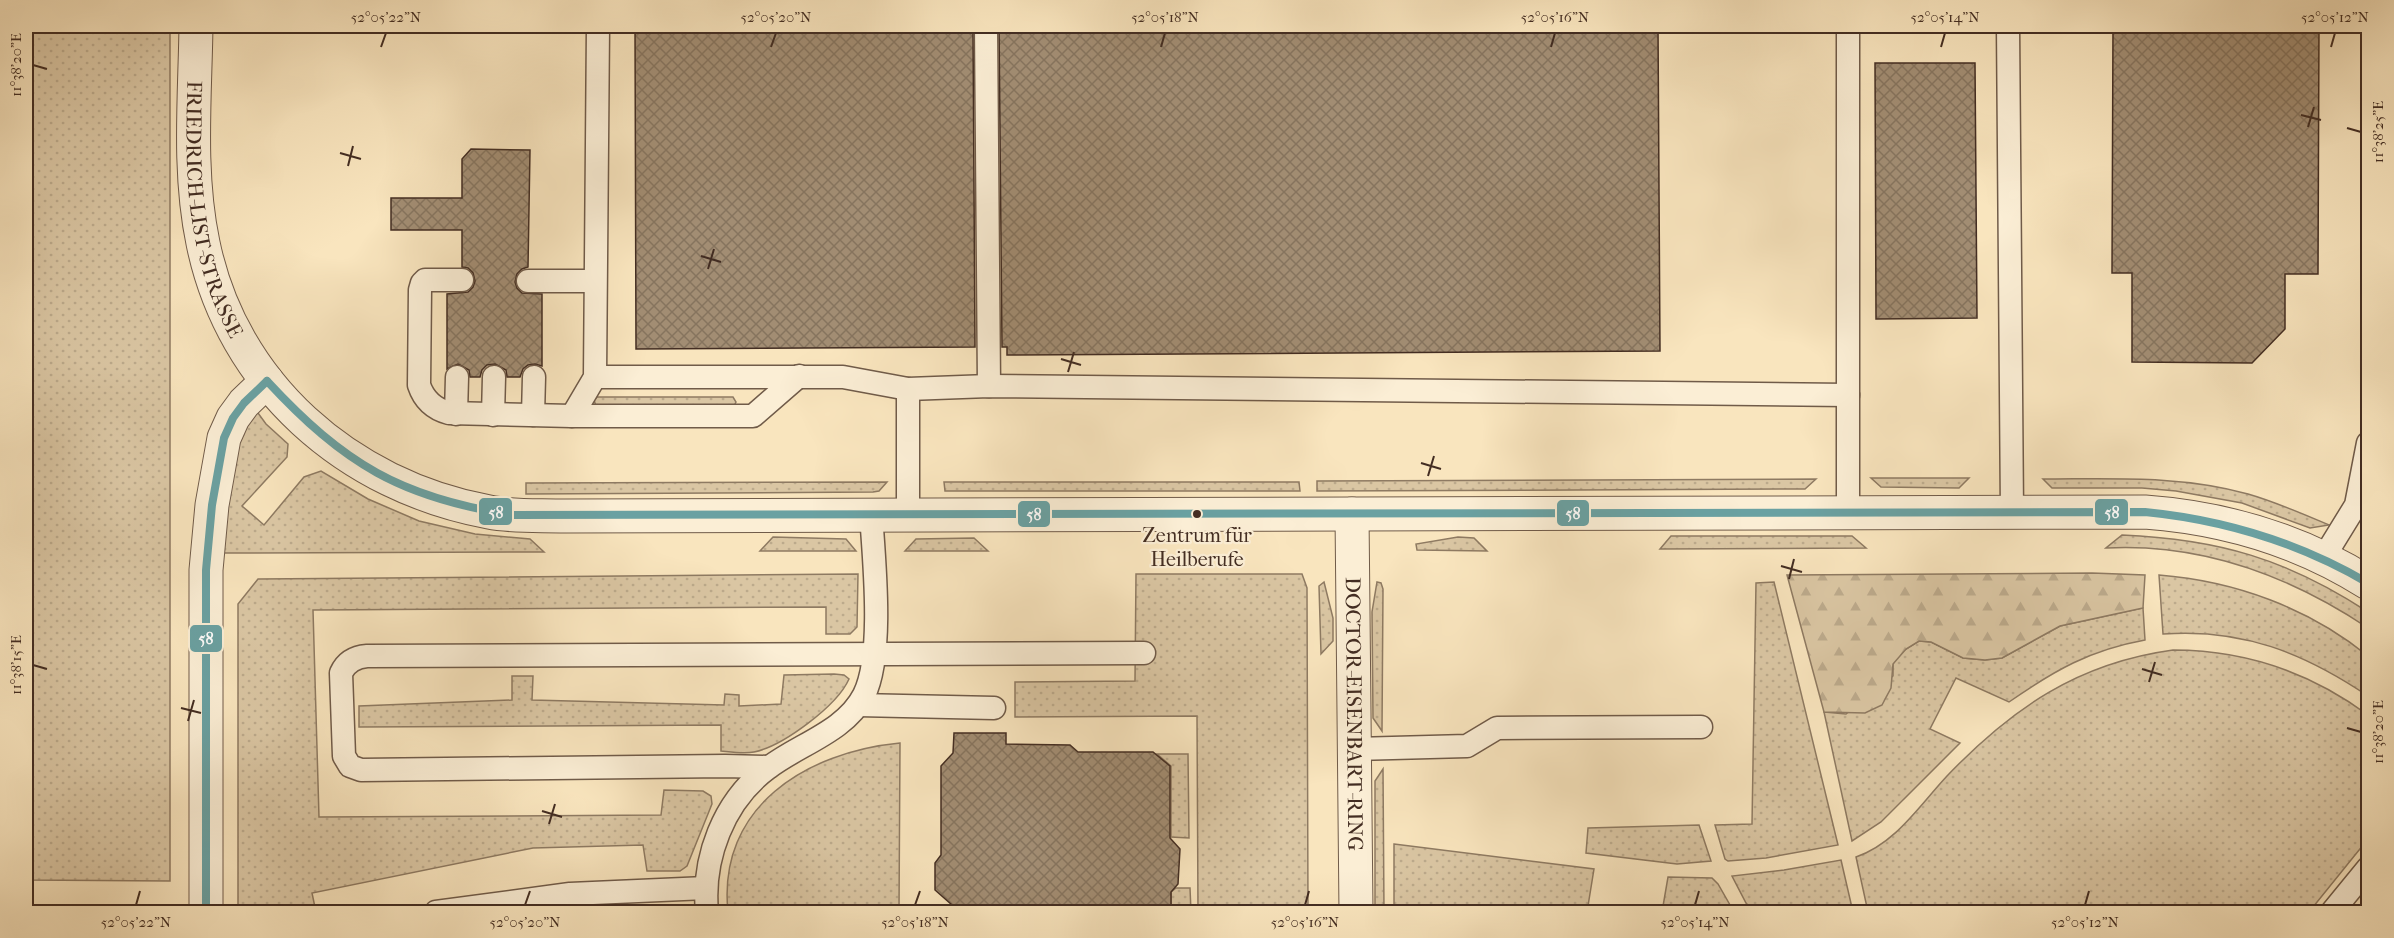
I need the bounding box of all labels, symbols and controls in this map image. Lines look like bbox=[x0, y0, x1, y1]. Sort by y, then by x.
text: 52°05'22"N bbox=[351, 8, 422, 26]
text: 52°05'20"N bbox=[741, 8, 812, 26]
text: 52°05'18"N bbox=[1131, 8, 1199, 26]
text: 52°05'16"N bbox=[1521, 8, 1590, 26]
text: 52°05'14"N bbox=[1910, 8, 1980, 26]
text: 52°05'12"N bbox=[2301, 8, 2370, 26]
text: 11°38'20"E bbox=[7, 33, 25, 97]
street label: FRIEDRICH-LIST-STRASSE bbox=[181, 80, 248, 342]
text: 11°38'25"E bbox=[2369, 101, 2387, 163]
line badge: 58 bbox=[478, 497, 513, 526]
line badge: 58 bbox=[2094, 498, 2129, 526]
line badge: 58 bbox=[1556, 499, 1590, 527]
line badge: 58 bbox=[1017, 500, 1051, 528]
text: 58 bbox=[489, 503, 503, 522]
text: 58 bbox=[2105, 503, 2119, 522]
text: 58 bbox=[1566, 504, 1580, 523]
text: 58 bbox=[1027, 505, 1041, 524]
marker: Zentrum für Heilberufe bbox=[1191, 508, 1203, 520]
place label: Zentrum für Heilberufe bbox=[1142, 524, 1252, 571]
street label: DOCTOR-EISENBART-RING bbox=[1341, 577, 1367, 851]
line badge: 58 bbox=[189, 624, 223, 653]
text: 58 bbox=[199, 629, 213, 648]
text: 11°38'15"E bbox=[7, 635, 25, 695]
text: 11°38'20"E bbox=[2369, 700, 2387, 764]
text: 52°05'22"N bbox=[101, 913, 172, 931]
text: 52°05'20"N bbox=[490, 913, 561, 931]
text: 52°05'18"N bbox=[881, 913, 949, 931]
text: 52°05'16"N bbox=[1271, 913, 1340, 931]
text: 52°05'14"N bbox=[1660, 913, 1730, 931]
text: 52°05'12"N bbox=[2051, 913, 2120, 931]

